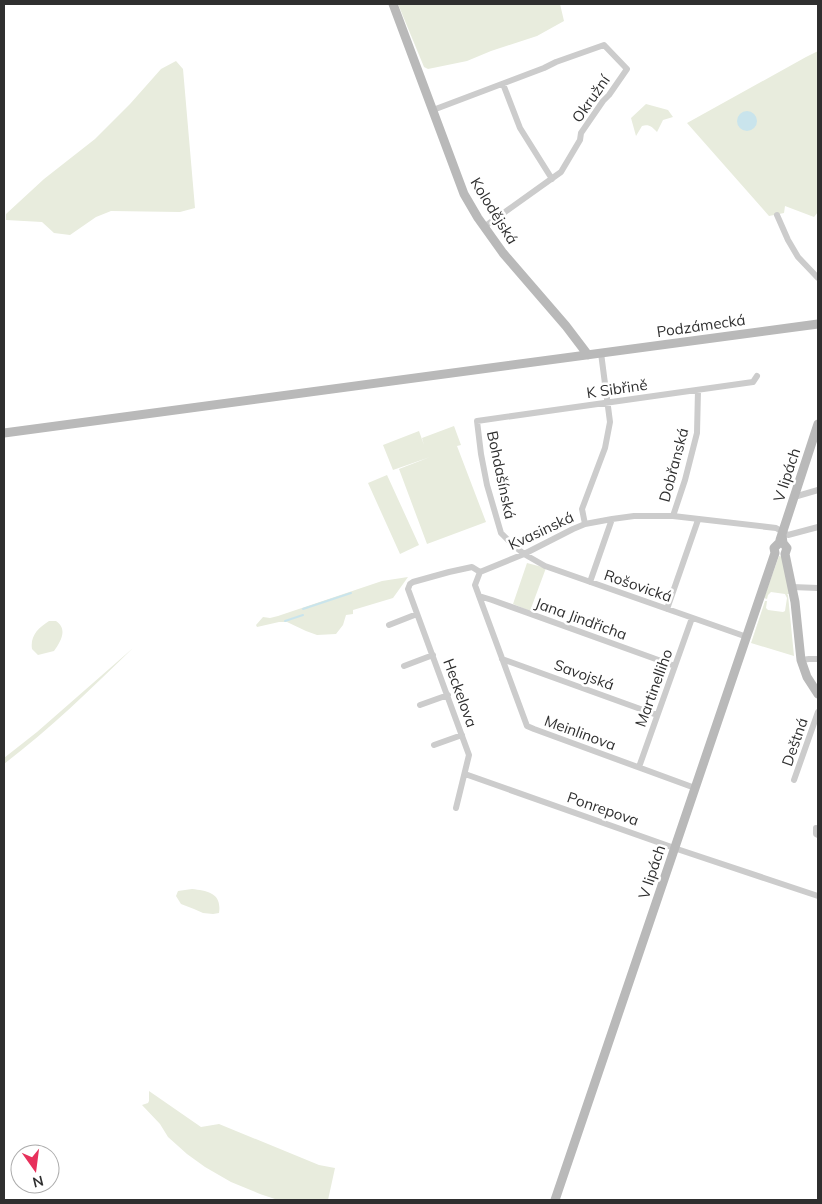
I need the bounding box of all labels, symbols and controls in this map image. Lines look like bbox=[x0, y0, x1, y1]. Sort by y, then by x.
street label: Okružní bbox=[567, 70, 615, 126]
street label: Kolodějská bbox=[467, 174, 522, 248]
street label: Podzámecká bbox=[655, 310, 746, 341]
street label: K Sibřině bbox=[585, 375, 649, 402]
street label: Dobřanská bbox=[654, 426, 693, 504]
street label: Bohdašínská bbox=[483, 429, 520, 521]
street label: V lipách bbox=[769, 445, 804, 504]
street label: Kvasinská bbox=[505, 507, 576, 554]
street label: Rošovická bbox=[602, 565, 675, 606]
street label: Jana Jindřicha bbox=[533, 593, 630, 644]
street label: Martinelliho bbox=[631, 646, 676, 729]
street label: Savojská bbox=[552, 655, 617, 694]
street label: Heckelova bbox=[439, 656, 482, 730]
street label: Meinlinova bbox=[542, 711, 618, 754]
street label: Deštná bbox=[777, 715, 812, 768]
street label: Ponrepova bbox=[565, 787, 642, 830]
street label: V lipách bbox=[634, 842, 669, 901]
north arrow bbox=[10, 1144, 60, 1194]
text: N bbox=[31, 1172, 45, 1192]

